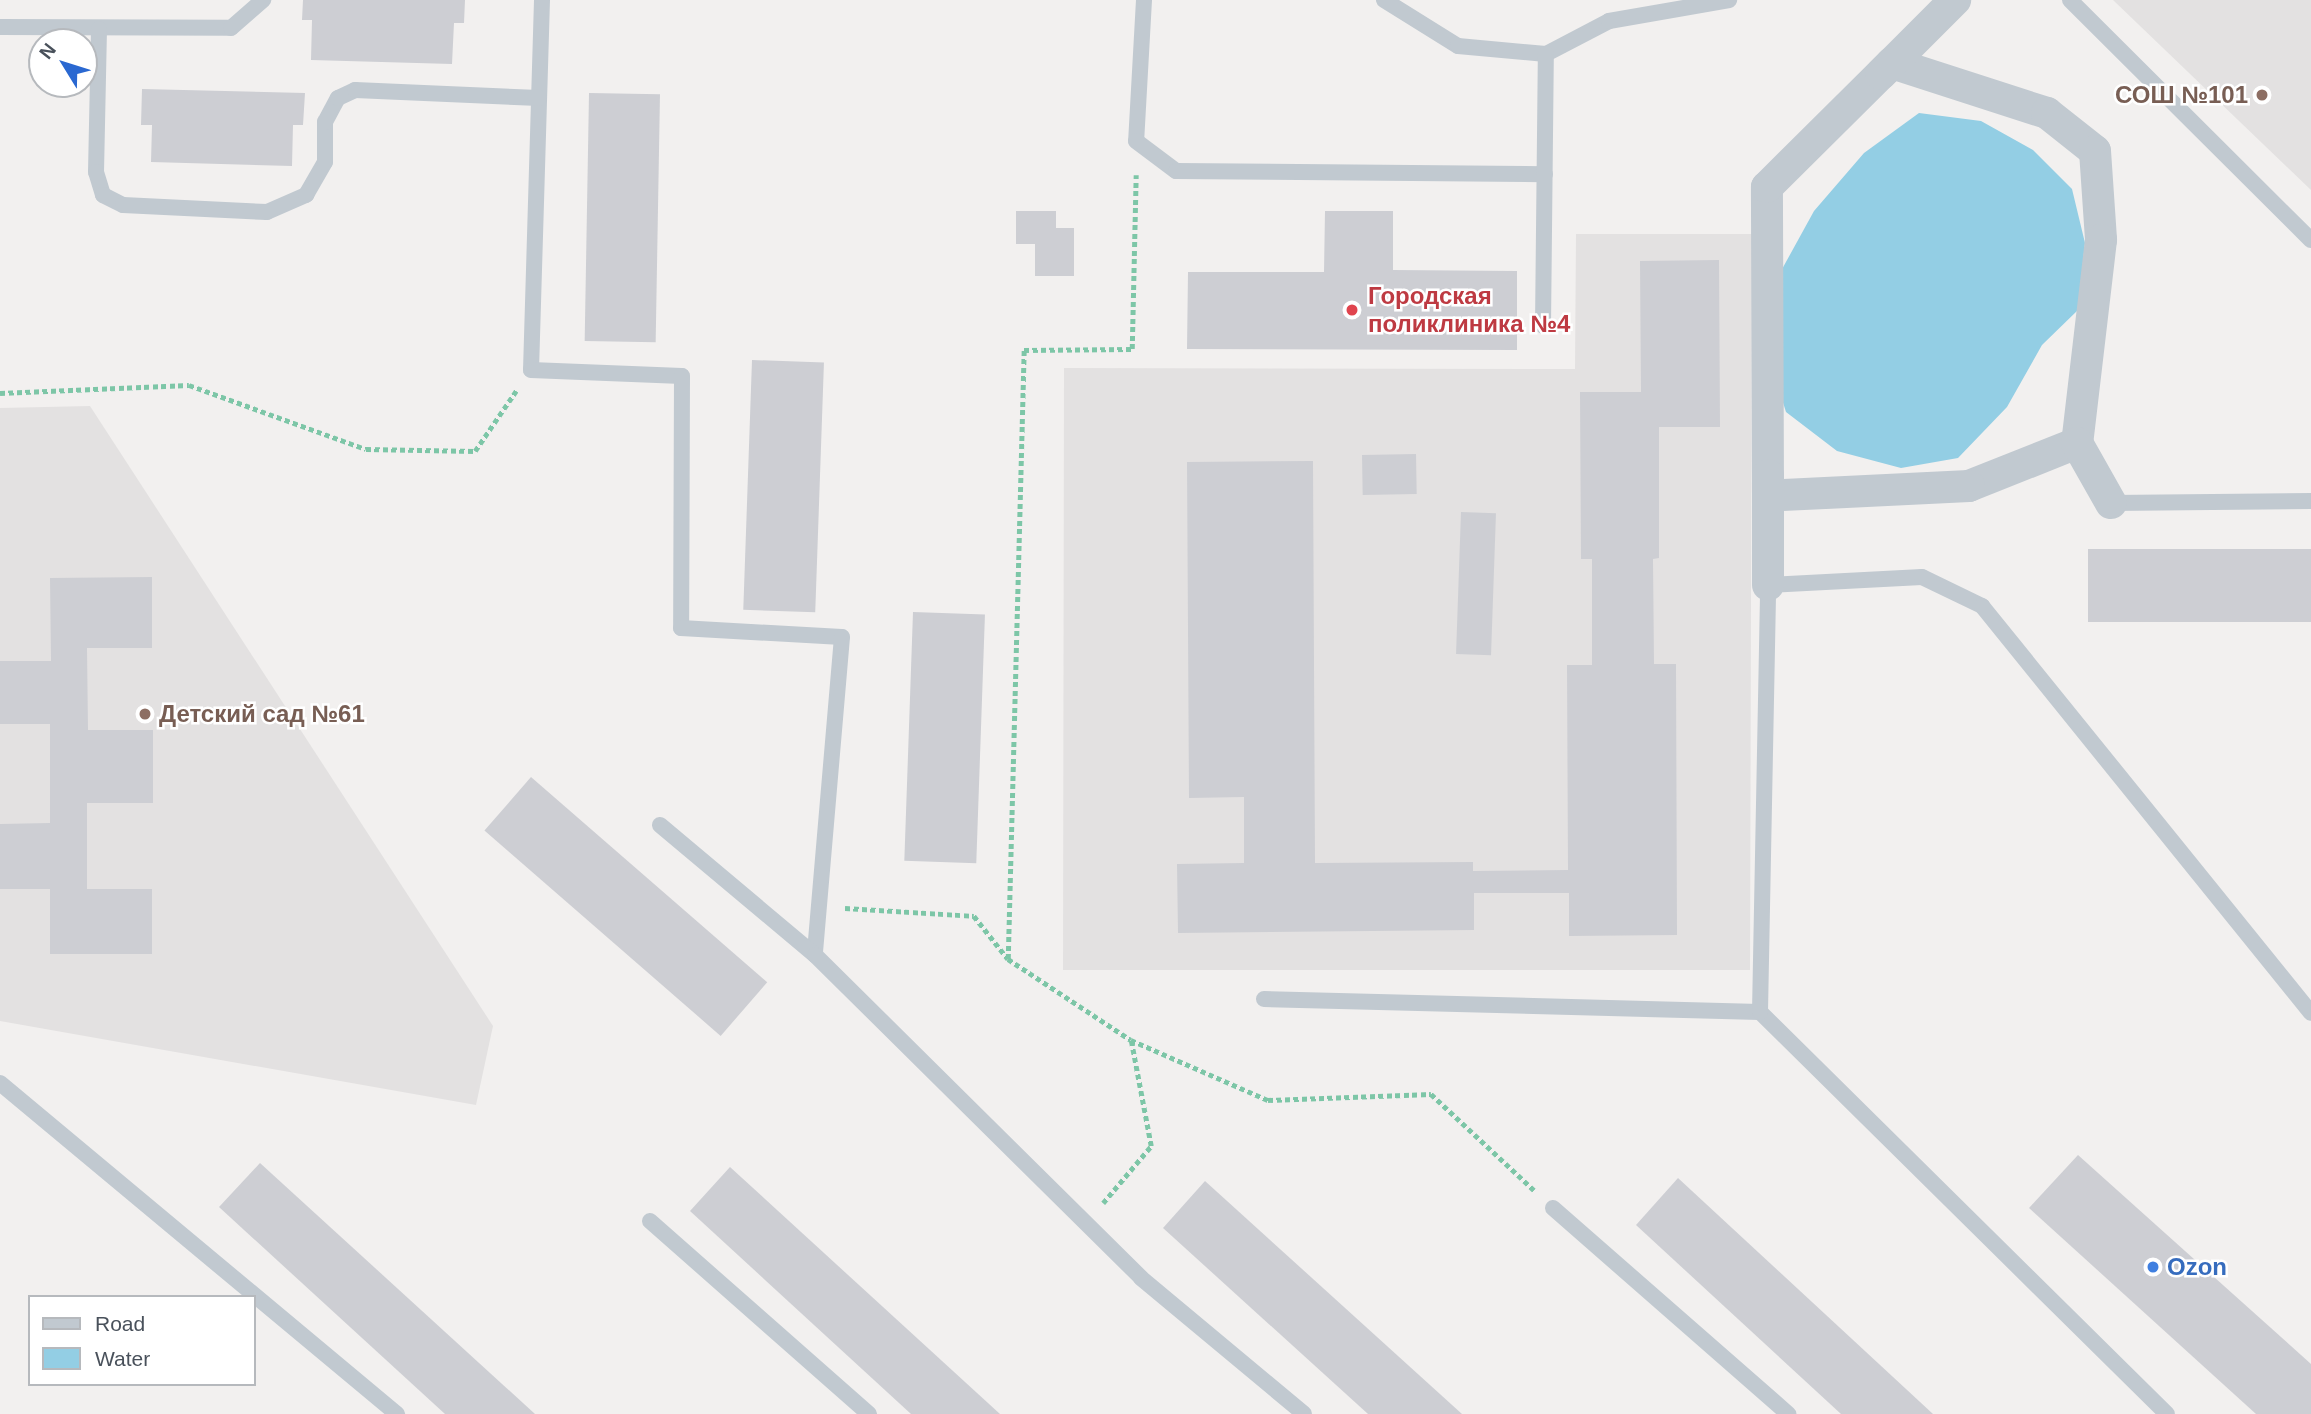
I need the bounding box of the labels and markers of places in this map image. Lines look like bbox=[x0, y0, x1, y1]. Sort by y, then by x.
place label: СОШ №101 bbox=[2115, 81, 2248, 109]
marker: СОШ №101 bbox=[2254, 87, 2270, 103]
place label: Городская поликлиника №4 bbox=[1368, 282, 1570, 338]
marker: Городская поликлиника №4 bbox=[1342, 300, 1362, 320]
place label: Детский сад №61 bbox=[159, 700, 365, 728]
marker: Детский сад №61 bbox=[137, 706, 153, 722]
place label: Ozon bbox=[2167, 1253, 2227, 1281]
marker: Ozon bbox=[2145, 1259, 2161, 1275]

